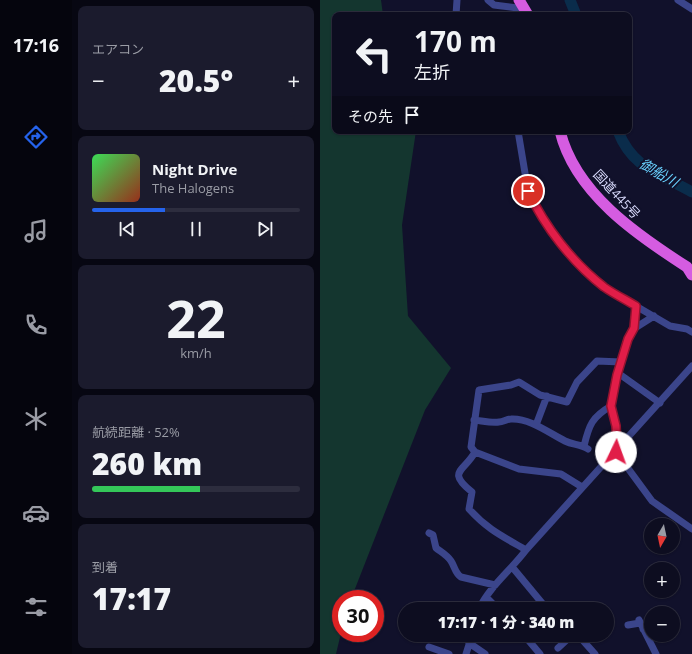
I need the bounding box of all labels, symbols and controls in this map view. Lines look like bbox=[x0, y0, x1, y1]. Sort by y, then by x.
text: 170 m bbox=[414, 22, 497, 60]
icon: left bbox=[348, 28, 400, 80]
text: 17:16 bbox=[13, 33, 59, 57]
text: エアコン bbox=[92, 40, 144, 58]
text: 20.5° bbox=[159, 60, 233, 101]
text: 左折 bbox=[414, 60, 450, 84]
text: − bbox=[92, 65, 105, 95]
text: + bbox=[287, 65, 300, 95]
icon: arrive bbox=[401, 104, 423, 126]
text: その先 bbox=[348, 106, 393, 126]
icon: directions bbox=[22, 123, 50, 151]
water label: 御船川 bbox=[636, 154, 684, 192]
text: Night Drive bbox=[152, 159, 237, 179]
street label: 国道445号 bbox=[590, 165, 644, 223]
pin bbox=[511, 174, 545, 208]
text: The Halogens bbox=[152, 179, 234, 197]
icon: arrive bbox=[517, 180, 539, 202]
icon: music bbox=[22, 217, 50, 245]
icon: previous bbox=[116, 218, 138, 240]
icon: pause bbox=[185, 218, 207, 240]
icon: next bbox=[254, 218, 276, 240]
text: 22 bbox=[166, 282, 226, 353]
icon: phone bbox=[22, 311, 50, 339]
text: km/h bbox=[180, 344, 212, 362]
icon: climate bbox=[22, 405, 50, 433]
text: 航続距離 · 52% bbox=[92, 423, 180, 441]
position arrow bbox=[595, 431, 637, 473]
text: 260 km bbox=[92, 443, 202, 484]
icon: car bbox=[22, 499, 50, 527]
north arrow bbox=[644, 518, 680, 554]
map controls bbox=[644, 518, 680, 642]
text: 到着 bbox=[92, 558, 118, 576]
button: + bbox=[644, 562, 680, 598]
text: 17:17 bbox=[92, 578, 171, 619]
speed limit sign: 30 bbox=[332, 590, 384, 642]
icon: filters bbox=[22, 593, 50, 621]
button: − bbox=[644, 606, 680, 642]
text: 17:17 · 1 分 · 340 m bbox=[438, 612, 574, 632]

